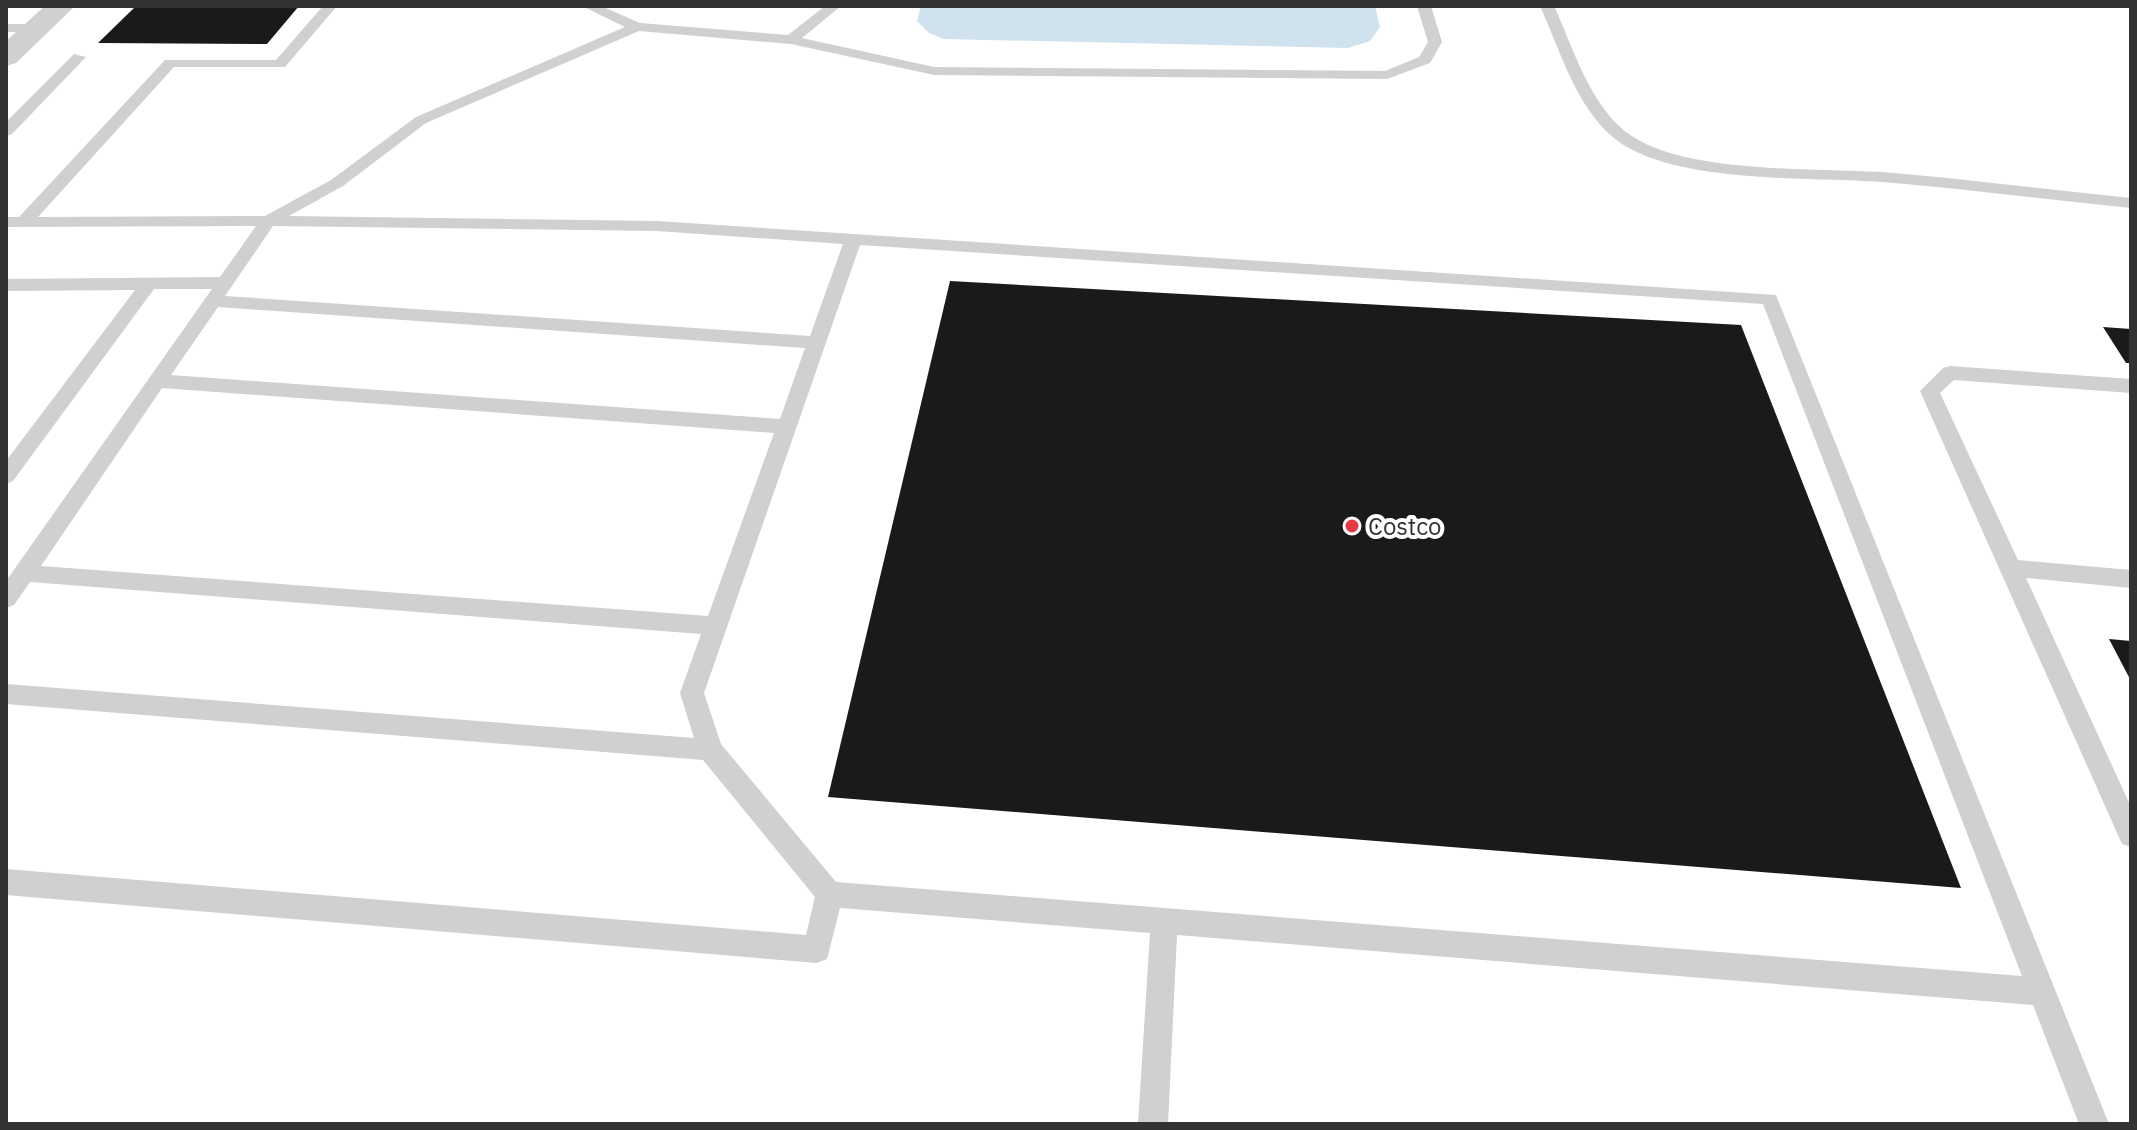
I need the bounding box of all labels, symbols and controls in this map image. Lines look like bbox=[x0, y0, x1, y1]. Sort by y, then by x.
place label: Costco bbox=[1368, 510, 1442, 542]
marker: Costco bbox=[1343, 517, 1361, 535]

